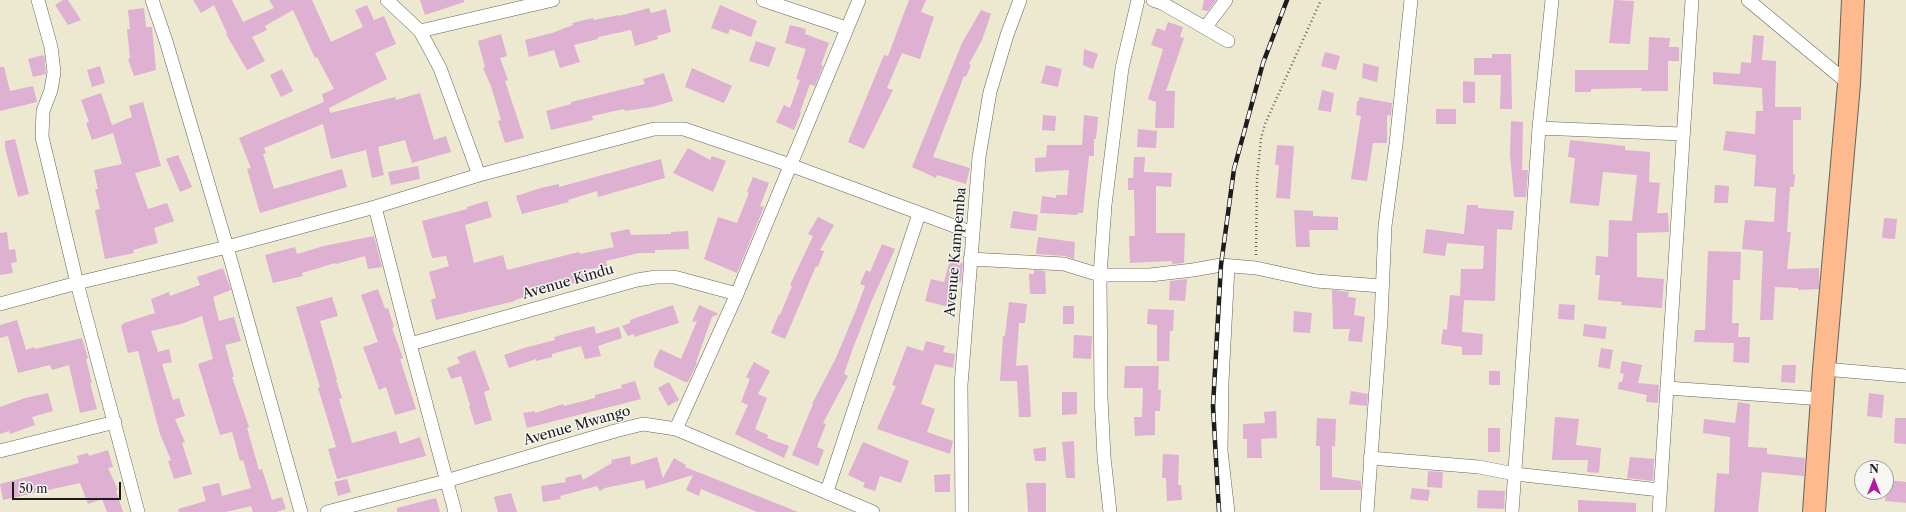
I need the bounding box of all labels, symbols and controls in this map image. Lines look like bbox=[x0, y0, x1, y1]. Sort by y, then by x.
street label: Avenue Kampemba bbox=[942, 186, 970, 318]
street label: Avenue Kindu bbox=[520, 261, 616, 303]
street label: Avenue Mwango bbox=[522, 403, 632, 449]
north arrow bbox=[1854, 460, 1894, 500]
text: N bbox=[1869, 462, 1879, 476]
scale bar bbox=[14, 474, 123, 500]
text: 50 m bbox=[19, 481, 48, 496]

